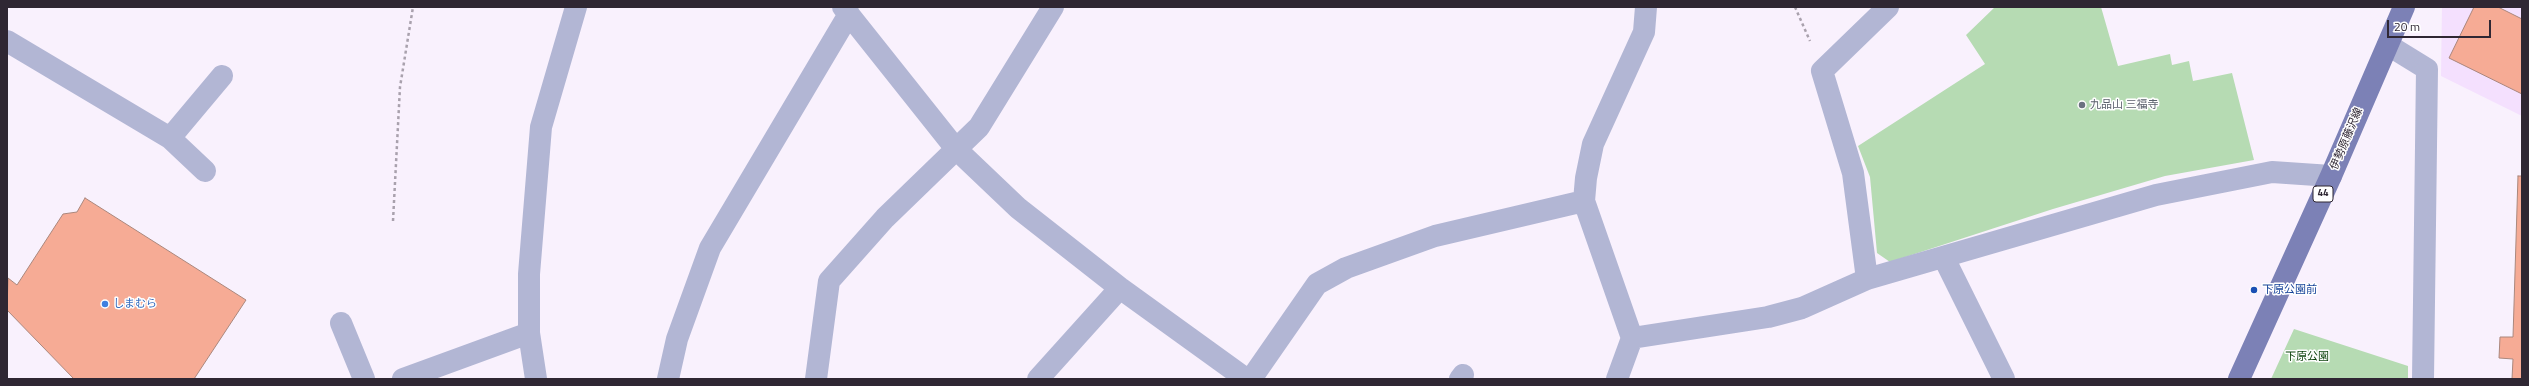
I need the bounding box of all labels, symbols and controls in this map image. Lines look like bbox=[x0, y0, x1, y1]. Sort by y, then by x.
scale bar bbox=[2389, 12, 2493, 38]
text: 20 m bbox=[2394, 17, 2420, 36]
place label: 九品山 三福寺 bbox=[2090, 98, 2158, 112]
marker: 九品山 三福寺 bbox=[2077, 100, 2087, 110]
street label: 伊勢原藤沢線 bbox=[2328, 106, 2366, 172]
road number: 44 bbox=[2313, 186, 2333, 202]
place label: 下原公園前 bbox=[2262, 283, 2317, 297]
marker: 下原公園前 bbox=[2249, 285, 2259, 295]
place label: しまむら bbox=[113, 297, 157, 311]
marker: しまむら bbox=[100, 299, 110, 309]
park label: 下原公園 bbox=[2285, 350, 2329, 364]

